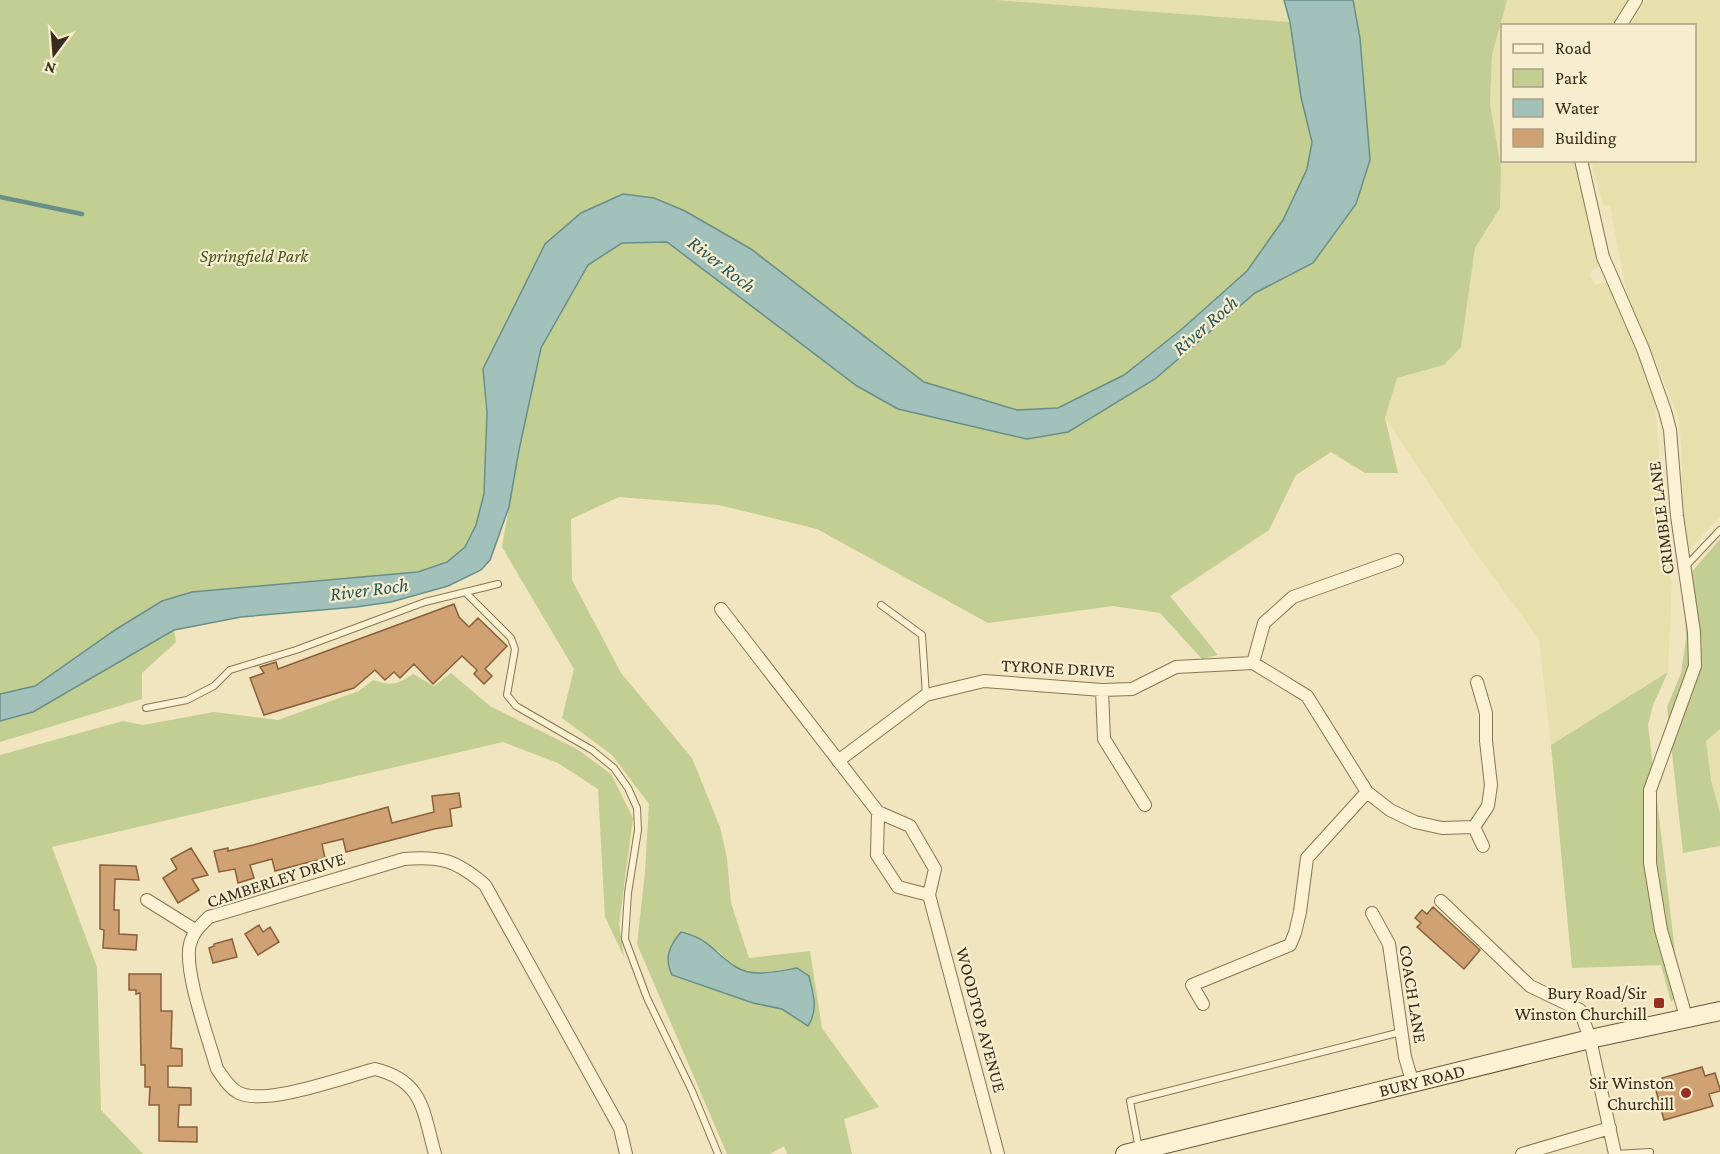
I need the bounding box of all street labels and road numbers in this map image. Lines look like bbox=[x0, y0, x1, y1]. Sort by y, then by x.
street label: CRIMBLE LANE bbox=[1644, 460, 1678, 576]
street label: TYRONE DRIVE bbox=[1001, 655, 1115, 681]
street label: CAMBERLEY DRIVE bbox=[204, 848, 348, 912]
street label: COACH LANE bbox=[1395, 943, 1431, 1045]
street label: WOODTOP AVENUE bbox=[952, 945, 1010, 1095]
street label: BURY ROAD bbox=[1377, 1060, 1467, 1101]

